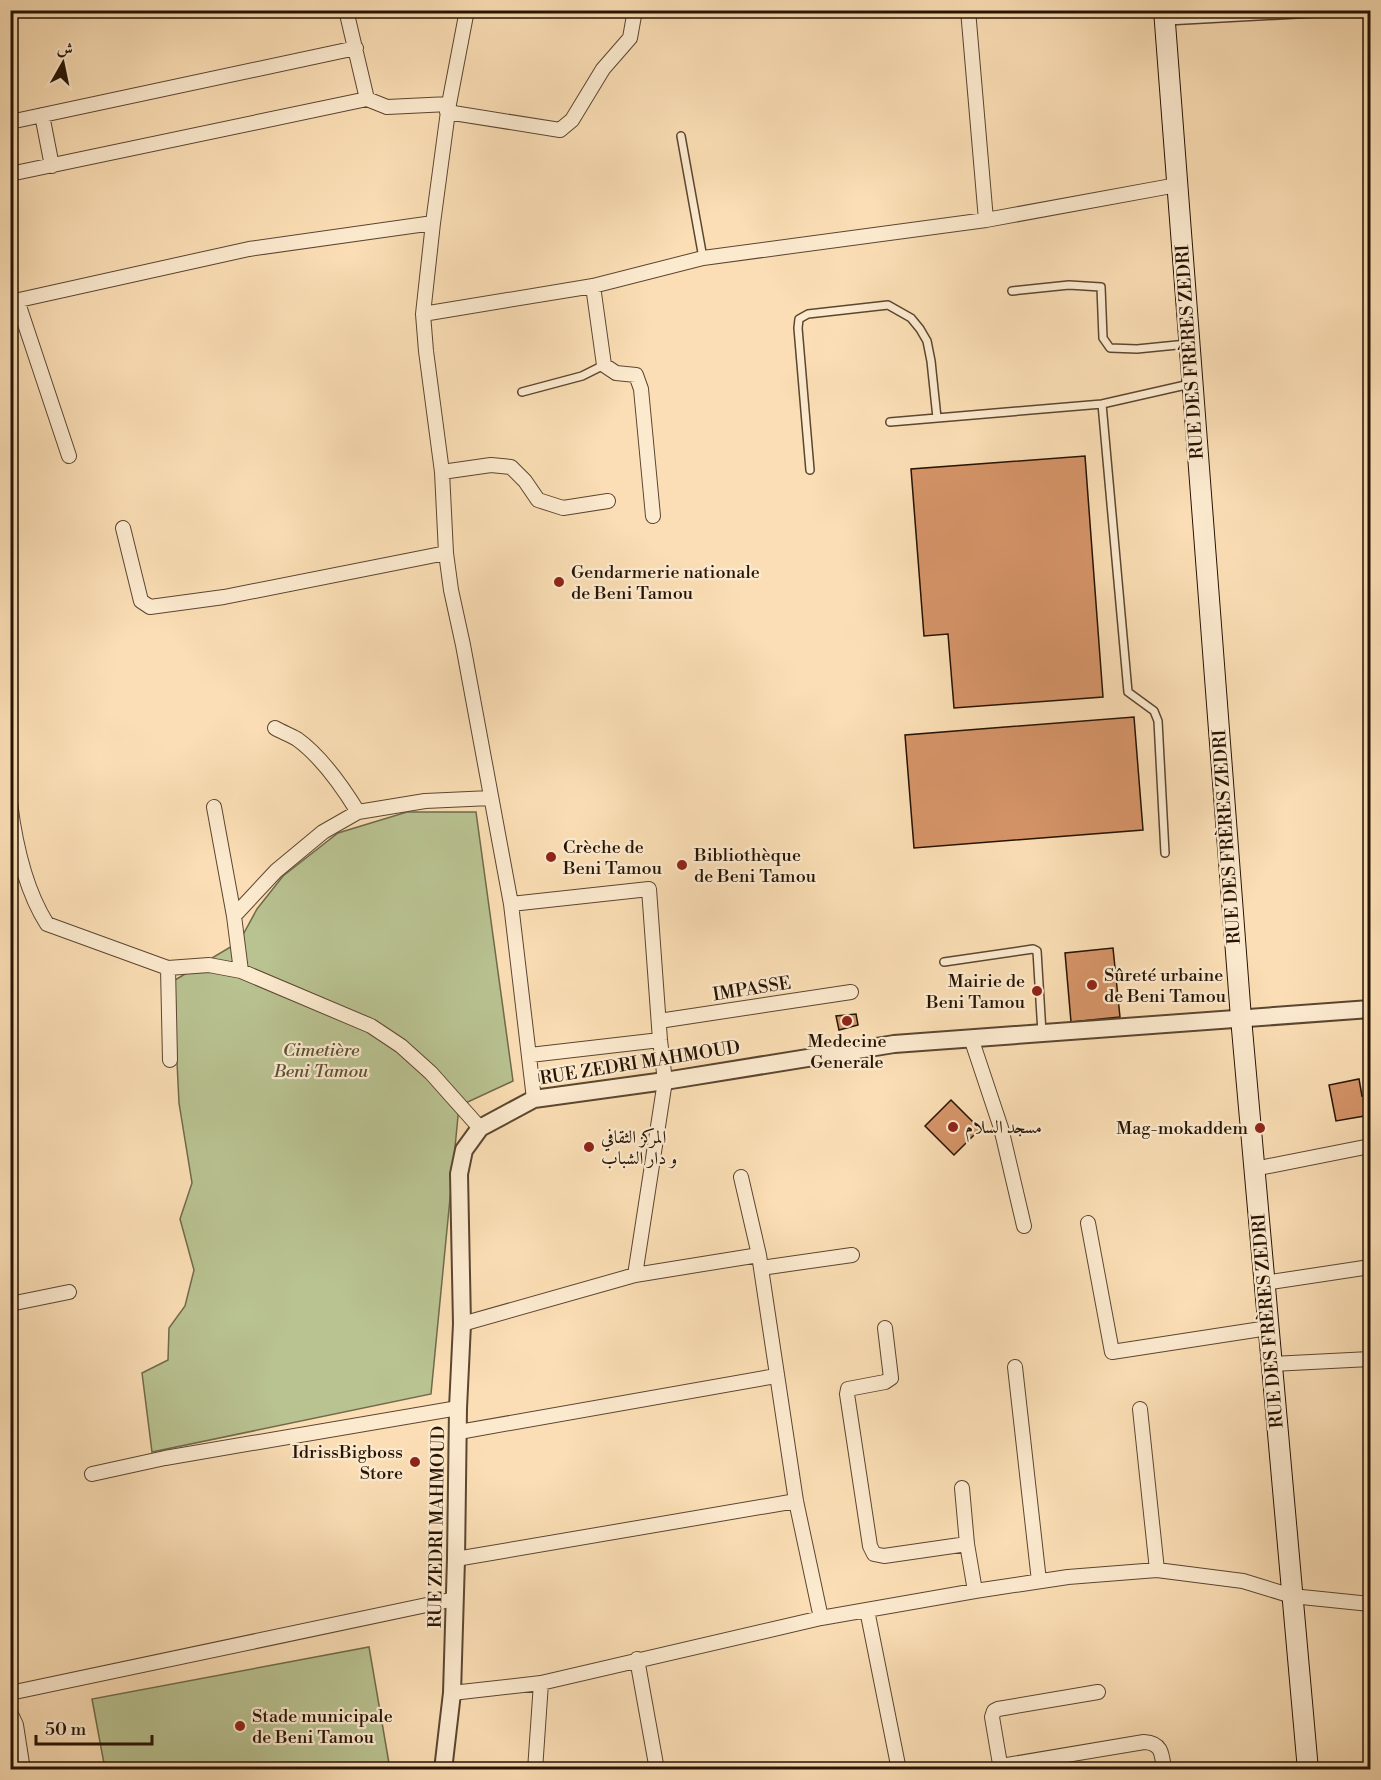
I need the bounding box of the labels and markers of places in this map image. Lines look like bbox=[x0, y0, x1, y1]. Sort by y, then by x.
place label: Gendarmerie nationale de Beni Tamou bbox=[571, 561, 760, 605]
marker: Gendarmerie nationale de Beni Tamou bbox=[552, 575, 566, 589]
place label: Crèche de Beni Tamou bbox=[562, 836, 663, 880]
place label: Bibliothèque de Beni Tamou bbox=[693, 844, 817, 888]
marker: Crèche de Beni Tamou bbox=[544, 850, 558, 864]
marker: Bibliothèque de Beni Tamou bbox=[675, 858, 689, 872]
place label: Sûreté urbaine de Beni Tamou bbox=[1104, 964, 1227, 1008]
place label: Mairie de Beni Tamou bbox=[925, 970, 1026, 1014]
marker: Sûreté urbaine de Beni Tamou bbox=[1085, 978, 1099, 992]
marker: Mairie de Beni Tamou bbox=[1030, 984, 1044, 998]
marker: Medecine Generale bbox=[840, 1014, 854, 1028]
place label: Medecine Generale bbox=[807, 1030, 887, 1074]
place label: مسجد السلام bbox=[965, 1116, 1042, 1143]
place label: Mag-mokaddem bbox=[1116, 1117, 1248, 1140]
marker: مسجد السلام bbox=[946, 1120, 960, 1134]
marker: Mag-mokaddem bbox=[1253, 1121, 1267, 1135]
place label: المركز الثقافي و دار الشباب bbox=[601, 1126, 677, 1170]
marker: المركز الثقافي و دار الشباب bbox=[582, 1140, 596, 1154]
place label: IdrissBigboss Store bbox=[292, 1441, 403, 1485]
marker: IdrissBigboss Store bbox=[408, 1455, 422, 1469]
place label: Stade municipale de Beni Tamou bbox=[252, 1705, 393, 1749]
marker: Stade municipale de Beni Tamou bbox=[233, 1719, 247, 1733]

